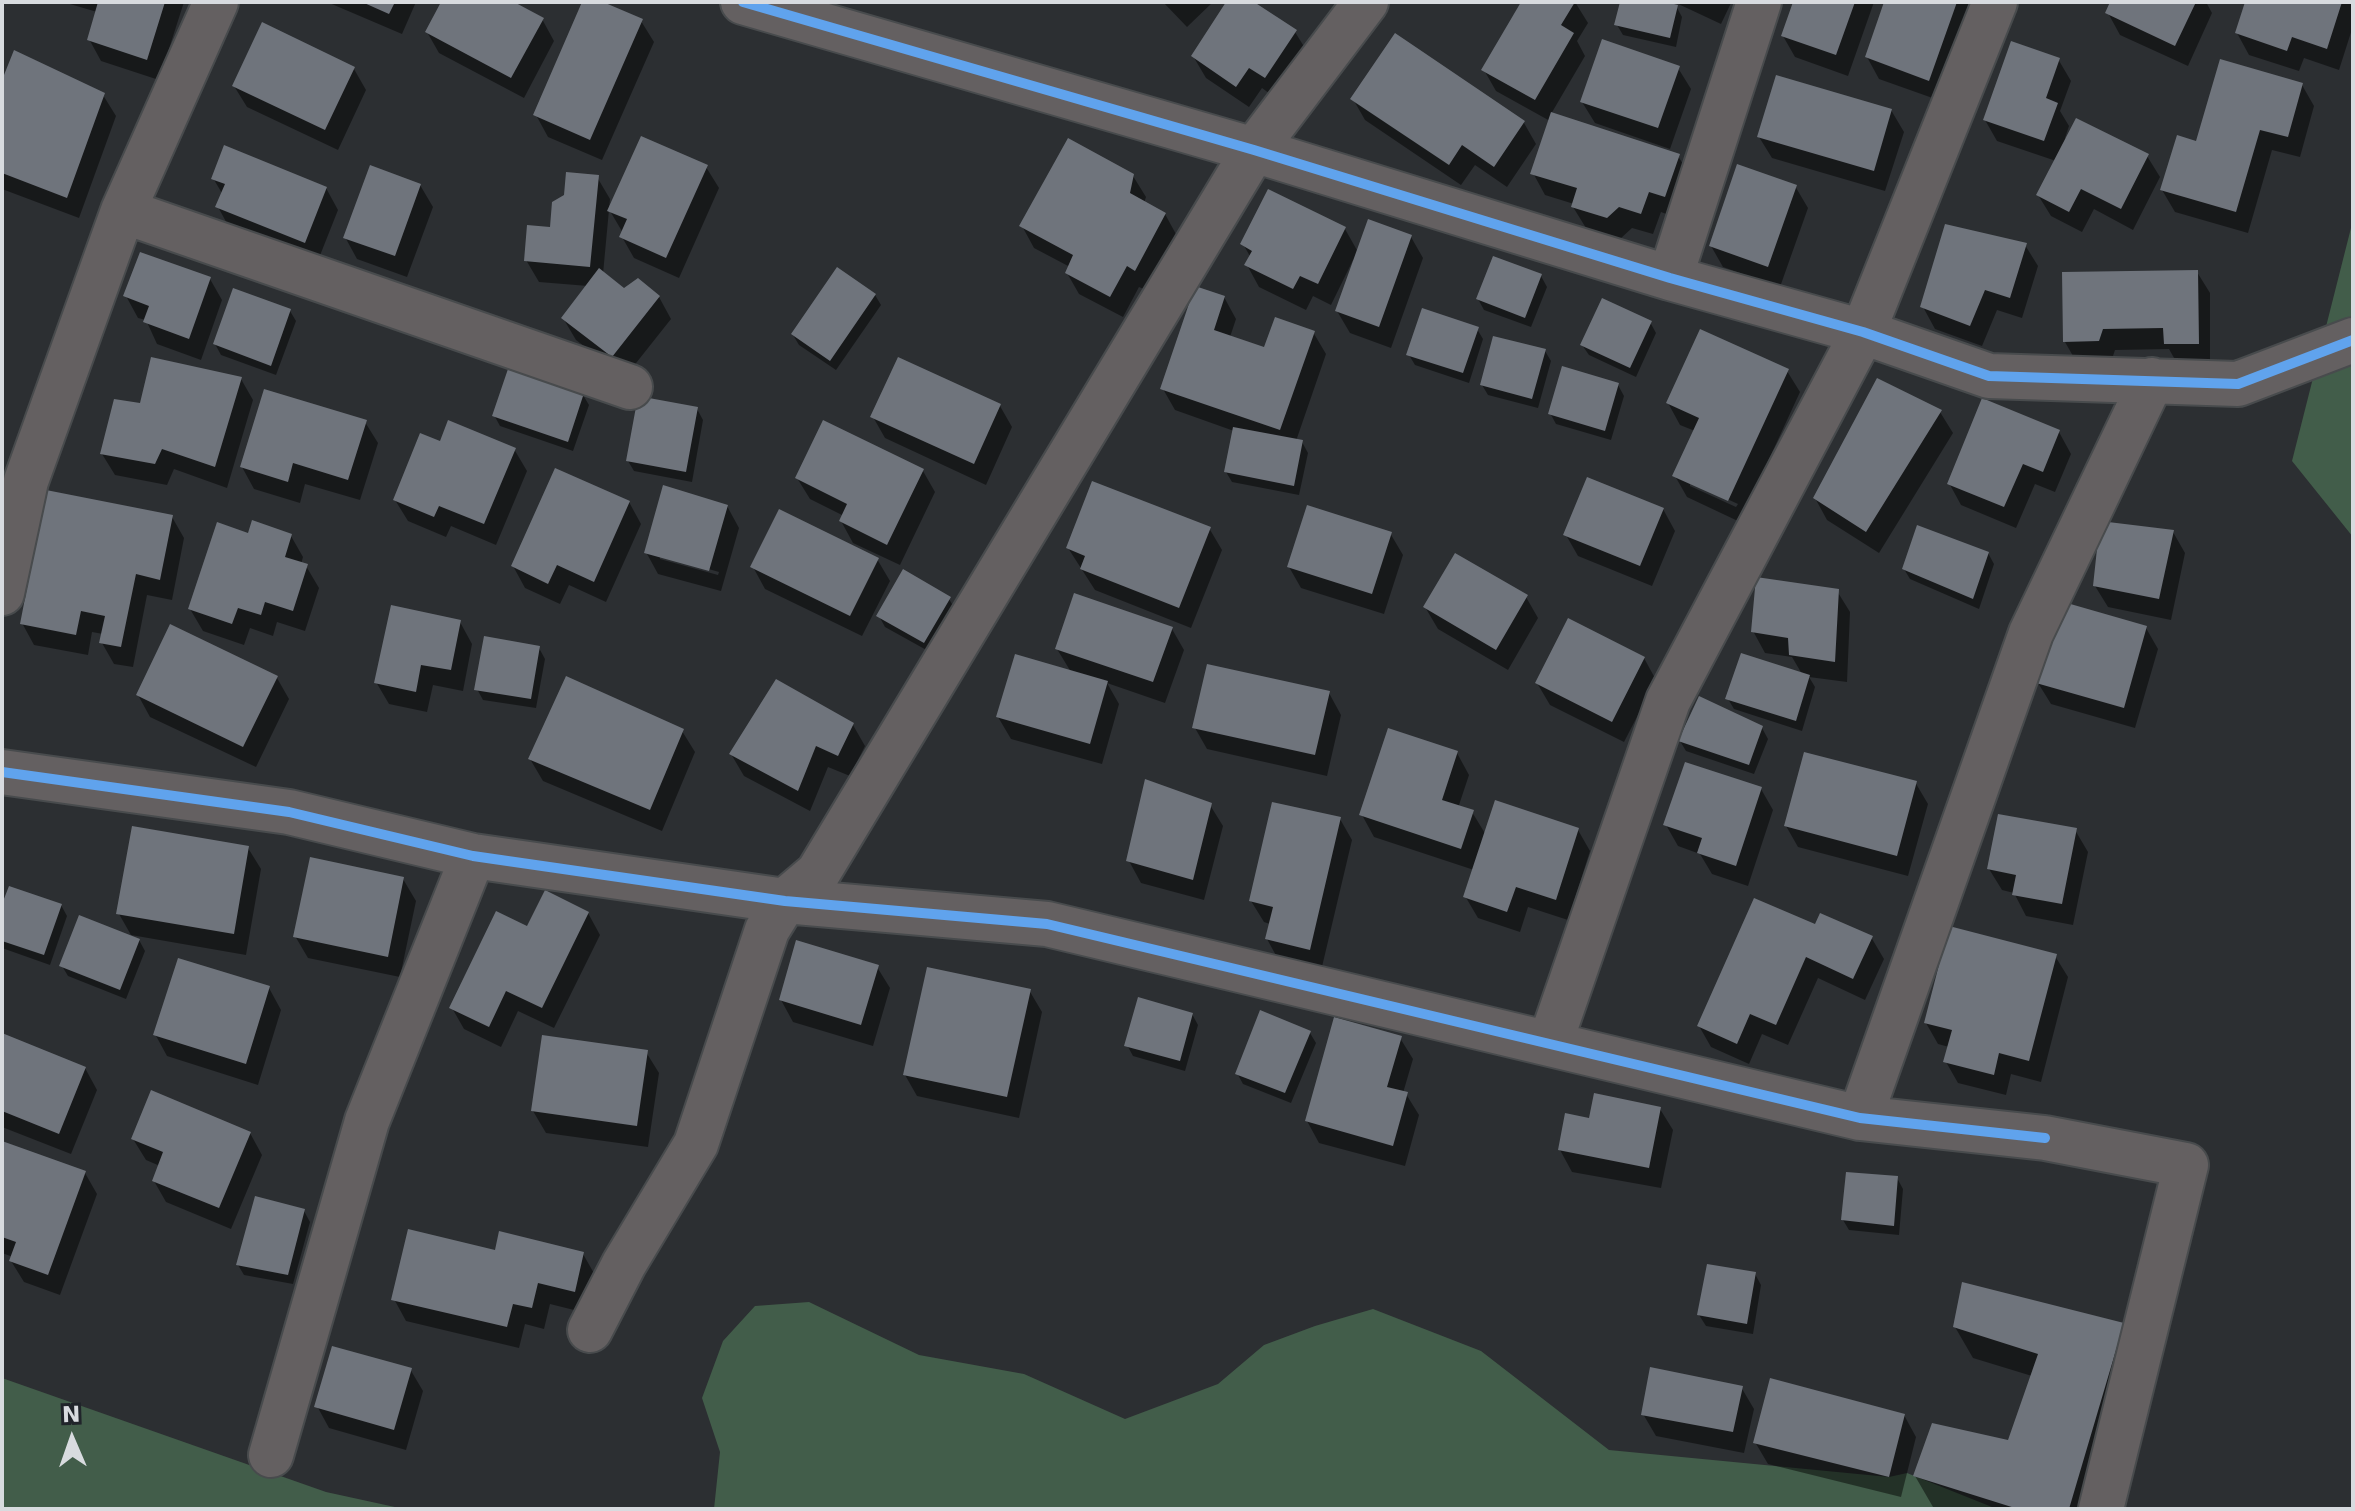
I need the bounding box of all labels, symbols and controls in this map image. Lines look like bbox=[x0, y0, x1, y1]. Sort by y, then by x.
north arrow bbox=[32, 1399, 112, 1479]
text: N bbox=[61, 1402, 81, 1427]

